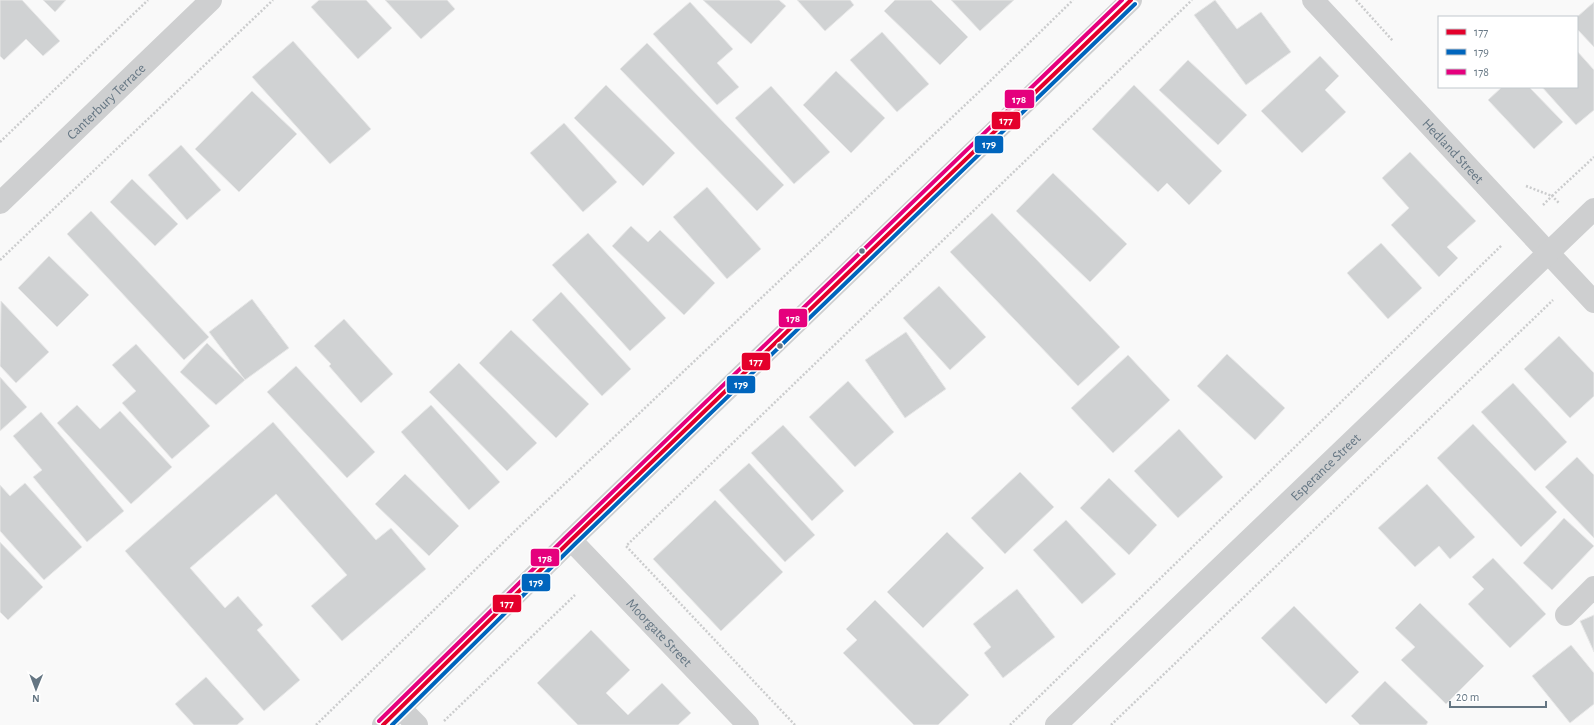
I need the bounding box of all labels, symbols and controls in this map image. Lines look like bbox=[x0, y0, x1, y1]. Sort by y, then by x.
legend bbox=[1438, 16, 1578, 88]
text: 177 bbox=[1474, 26, 1488, 38]
text: 179 bbox=[1474, 46, 1489, 58]
street label: Canterbury Terrace bbox=[65, 61, 149, 143]
text: 178 bbox=[1474, 66, 1489, 78]
line badge: 178 bbox=[1004, 89, 1035, 109]
text: 178 bbox=[1012, 94, 1026, 105]
line badge: 177 bbox=[991, 111, 1021, 130]
text: 177 bbox=[999, 115, 1013, 126]
street label: Hedland Street bbox=[1419, 116, 1486, 187]
line badge: 179 bbox=[974, 135, 1004, 154]
text: 179 bbox=[982, 139, 996, 150]
unlabelled marker bbox=[857, 246, 867, 256]
line badge: 178 bbox=[778, 308, 808, 328]
text: 178 bbox=[786, 313, 800, 324]
unlabelled marker bbox=[775, 341, 785, 351]
line badge: 177 bbox=[741, 352, 771, 371]
text: 177 bbox=[749, 356, 763, 367]
line badge: 179 bbox=[726, 375, 756, 394]
text: 179 bbox=[734, 379, 748, 390]
street label: Esperance Street bbox=[1288, 431, 1364, 504]
line badge: 178 bbox=[530, 548, 560, 567]
text: 178 bbox=[538, 553, 552, 564]
line badge: 179 bbox=[521, 573, 551, 592]
text: 179 bbox=[529, 577, 543, 588]
line badge: 177 bbox=[492, 594, 522, 613]
street label: Moorgate Street bbox=[623, 597, 695, 670]
text: 177 bbox=[500, 598, 514, 609]
north arrow bbox=[16, 669, 56, 709]
scale bar bbox=[1450, 683, 1546, 709]
text: 20 m bbox=[1456, 691, 1479, 703]
text: N bbox=[32, 693, 40, 704]

